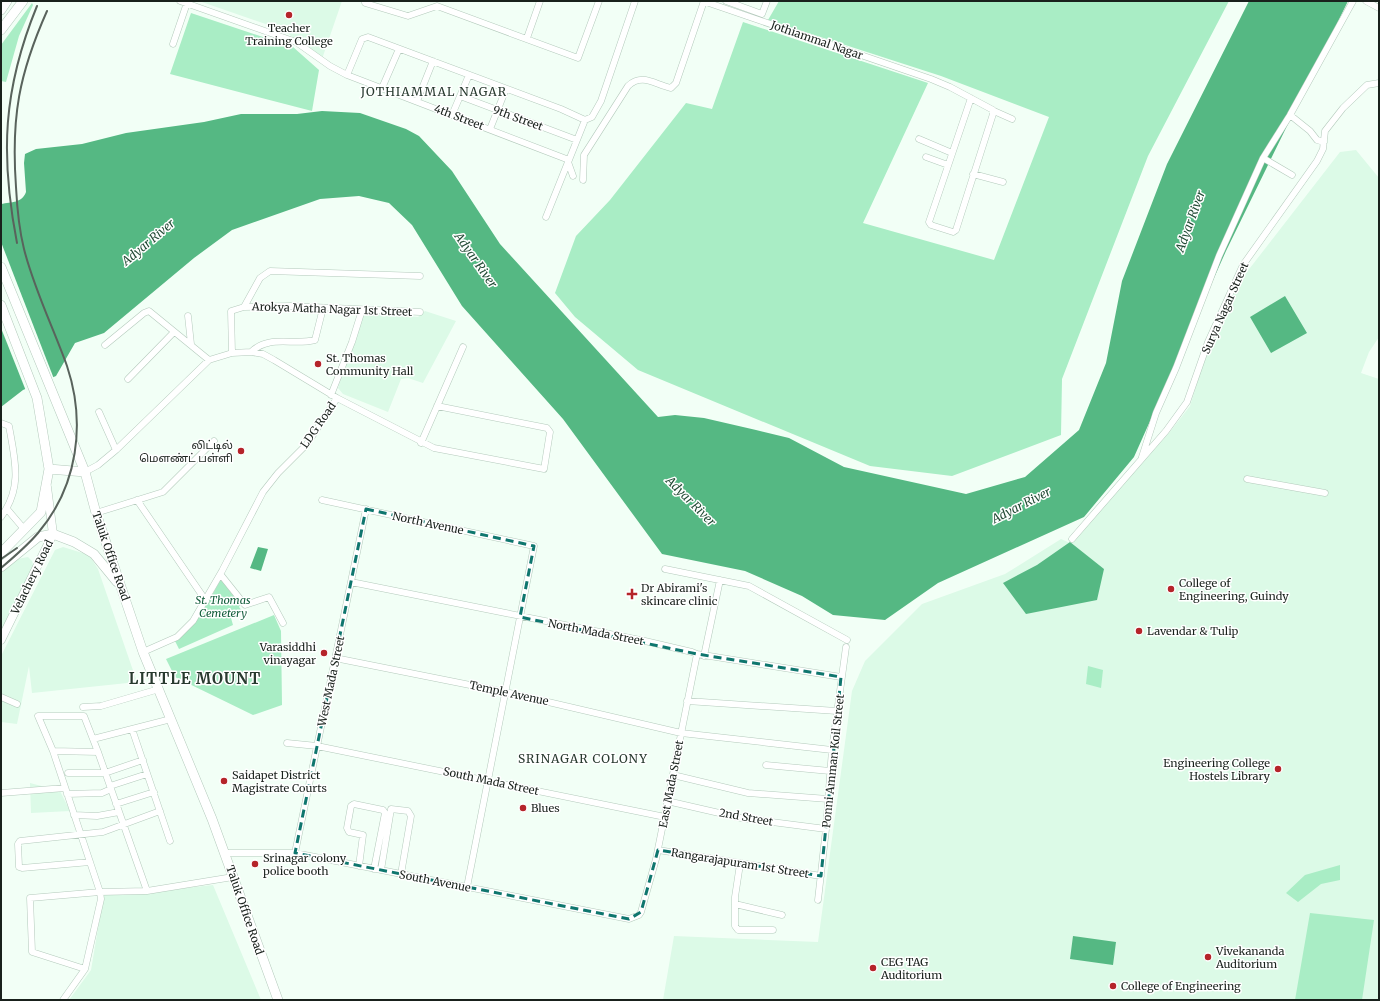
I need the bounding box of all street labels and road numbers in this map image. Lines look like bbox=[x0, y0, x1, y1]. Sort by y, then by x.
street label: Jothiammal Nagar bbox=[768, 17, 865, 62]
street label: 4th Street bbox=[432, 101, 487, 133]
street label: 9th Street bbox=[491, 102, 546, 134]
street label: Surya Nagar Street bbox=[1198, 259, 1252, 356]
street label: Arokya Matha Nagar 1st Street bbox=[251, 299, 413, 319]
street label: LDG Road bbox=[297, 399, 339, 451]
street label: Taluk Office Road bbox=[89, 509, 133, 603]
street label: North Avenue bbox=[391, 509, 465, 537]
street label: Velachery Road bbox=[8, 537, 56, 617]
street label: North Mada Street bbox=[547, 616, 646, 648]
street label: West Mada Street bbox=[314, 634, 348, 728]
street label: Temple Avenue bbox=[468, 678, 550, 708]
street label: Ponni Amman Koil Street bbox=[819, 693, 847, 829]
street label: East Mada Street bbox=[656, 738, 687, 829]
street label: South Mada Street bbox=[442, 764, 541, 798]
street label: 2nd Street bbox=[718, 805, 775, 829]
street label: Rangarajapuram 1st Street bbox=[670, 845, 811, 881]
street label: Taluk Office Road bbox=[223, 863, 267, 957]
street label: South Avenue bbox=[398, 867, 472, 895]

